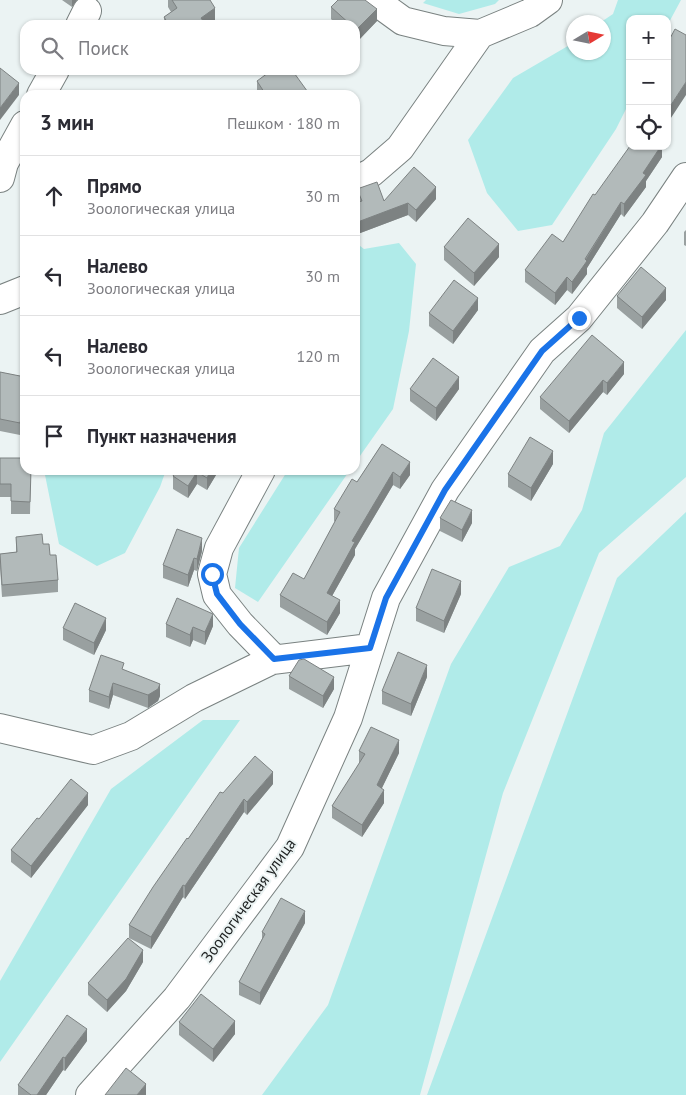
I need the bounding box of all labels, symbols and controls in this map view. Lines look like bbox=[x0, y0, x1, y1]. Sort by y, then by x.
north arrow bbox=[566, 15, 611, 60]
map controls bbox=[626, 15, 671, 150]
button: + bbox=[626, 15, 671, 60]
search box bbox=[20, 20, 360, 75]
icon: search bbox=[38, 34, 66, 62]
text: Поиск bbox=[78, 36, 129, 60]
button: − bbox=[626, 60, 671, 105]
button: locate bbox=[626, 105, 671, 150]
text: 3 мин bbox=[40, 109, 94, 136]
text: Пешком · 180 m bbox=[227, 113, 340, 133]
text: Прямо bbox=[87, 174, 142, 198]
icon: ahead bbox=[40, 182, 68, 210]
text: 30 m bbox=[305, 186, 340, 206]
text: Зоологическая улица bbox=[87, 198, 235, 218]
text: Налево bbox=[87, 254, 148, 278]
icon: left bbox=[40, 262, 68, 290]
text: 30 m bbox=[305, 266, 340, 286]
text: Зоологическая улица bbox=[87, 278, 235, 298]
route end bbox=[568, 307, 591, 330]
text: Налево bbox=[87, 334, 148, 358]
icon: left bbox=[40, 342, 68, 370]
text: 120 m bbox=[297, 346, 340, 366]
text: Зоологическая улица bbox=[87, 358, 235, 378]
icon: arrive bbox=[40, 422, 68, 450]
text: Пункт назначения bbox=[87, 424, 237, 448]
route start bbox=[201, 563, 224, 586]
street label: Зоологическая улица bbox=[196, 834, 300, 966]

